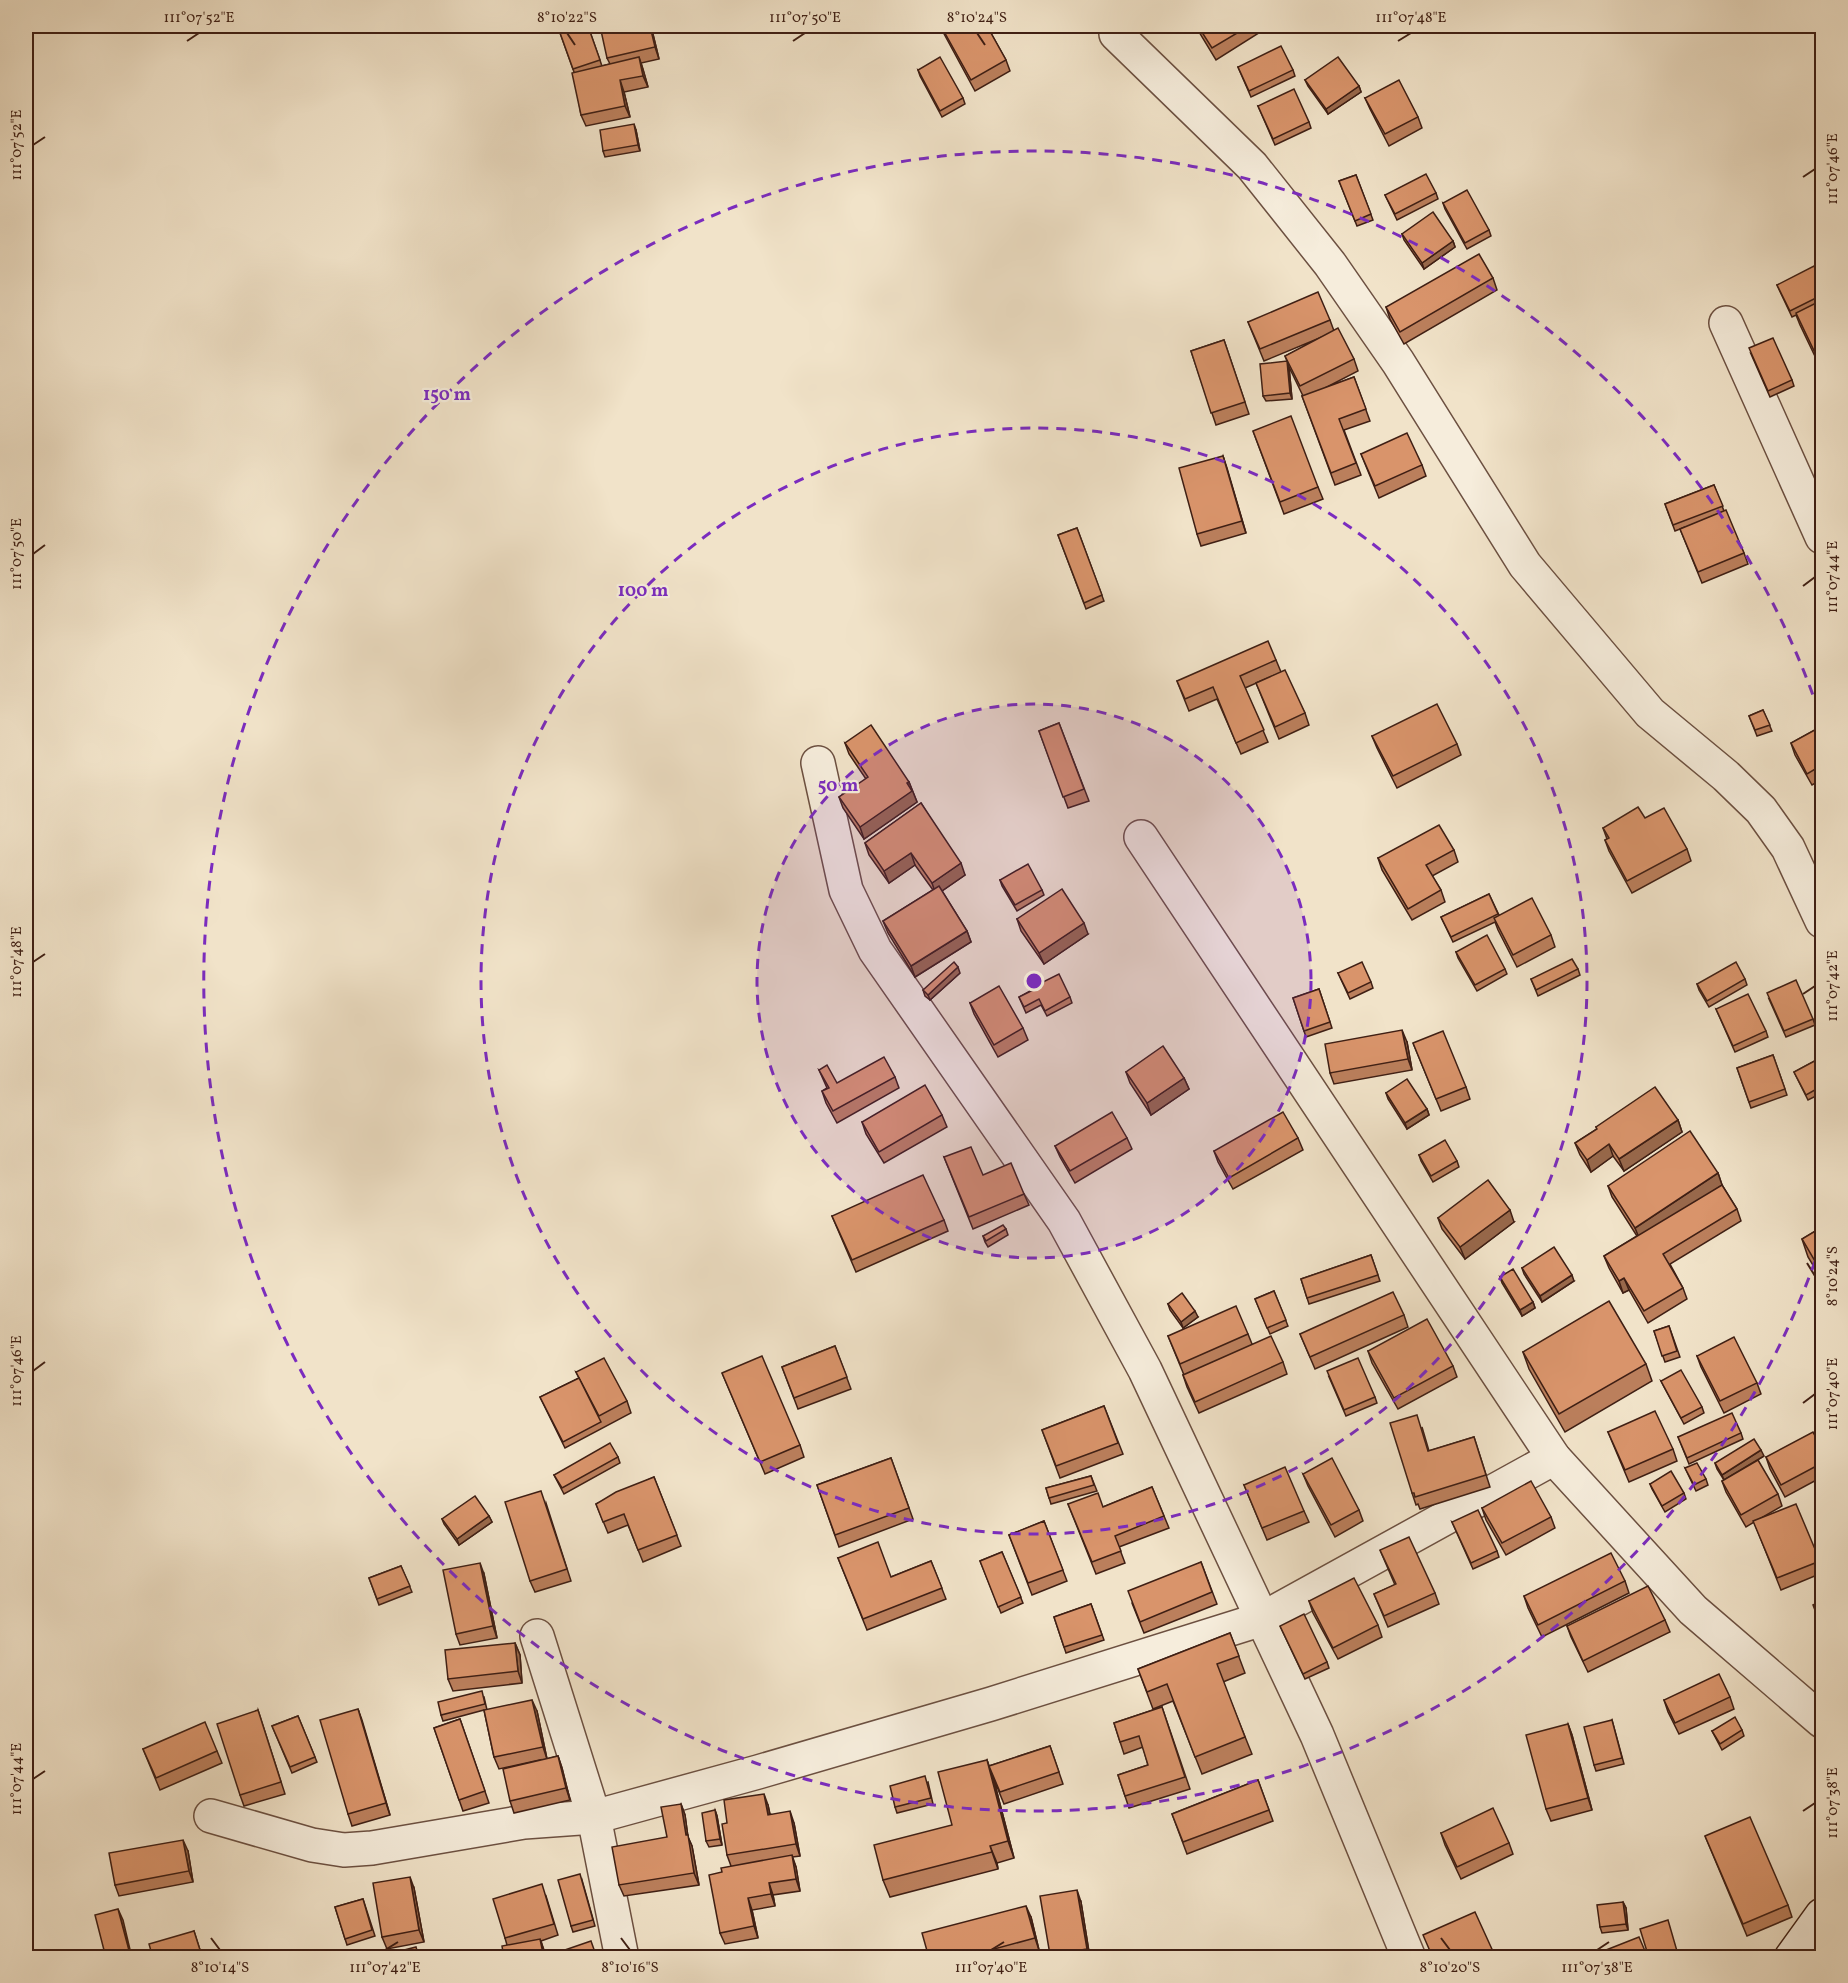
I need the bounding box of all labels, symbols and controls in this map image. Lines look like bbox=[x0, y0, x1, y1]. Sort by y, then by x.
text: 111°07'52"E bbox=[163, 8, 235, 29]
text: 8°10'22"S bbox=[537, 8, 597, 29]
text: 111°07'50"E bbox=[769, 8, 841, 29]
text: 8°10'24"S bbox=[947, 8, 1007, 29]
text: 111°07'48"E bbox=[1375, 8, 1447, 29]
text: 111°07'52"E bbox=[7, 109, 28, 181]
text: 111°07'46"E bbox=[1823, 133, 1844, 205]
text: 150 m bbox=[423, 383, 471, 408]
text: 111°07'50"E bbox=[7, 518, 28, 590]
text: 111°07'44"E bbox=[1823, 541, 1844, 613]
text: 100 m bbox=[618, 579, 668, 604]
text: 50 m bbox=[818, 774, 858, 799]
text: 111°07'48"E bbox=[7, 926, 28, 998]
text: 111°07'42"E bbox=[1823, 950, 1844, 1022]
centre of rings bbox=[1024, 971, 1044, 991]
text: 8°10'24"S bbox=[1823, 1246, 1844, 1306]
text: 111°07'46"E bbox=[7, 1335, 28, 1407]
text: 111°07'40"E bbox=[1823, 1358, 1844, 1430]
text: 111°07'44"E bbox=[7, 1743, 28, 1815]
text: 111°07'38"E bbox=[1823, 1767, 1844, 1839]
text: 8°10'14"S bbox=[191, 1958, 249, 1979]
text: 111°07'42"E bbox=[349, 1958, 421, 1979]
text: 8°10'16"S bbox=[601, 1958, 659, 1979]
text: 111°07'40"E bbox=[955, 1958, 1027, 1979]
text: 8°10'20"S bbox=[1420, 1958, 1480, 1979]
text: 111°07'38"E bbox=[1561, 1958, 1633, 1979]

